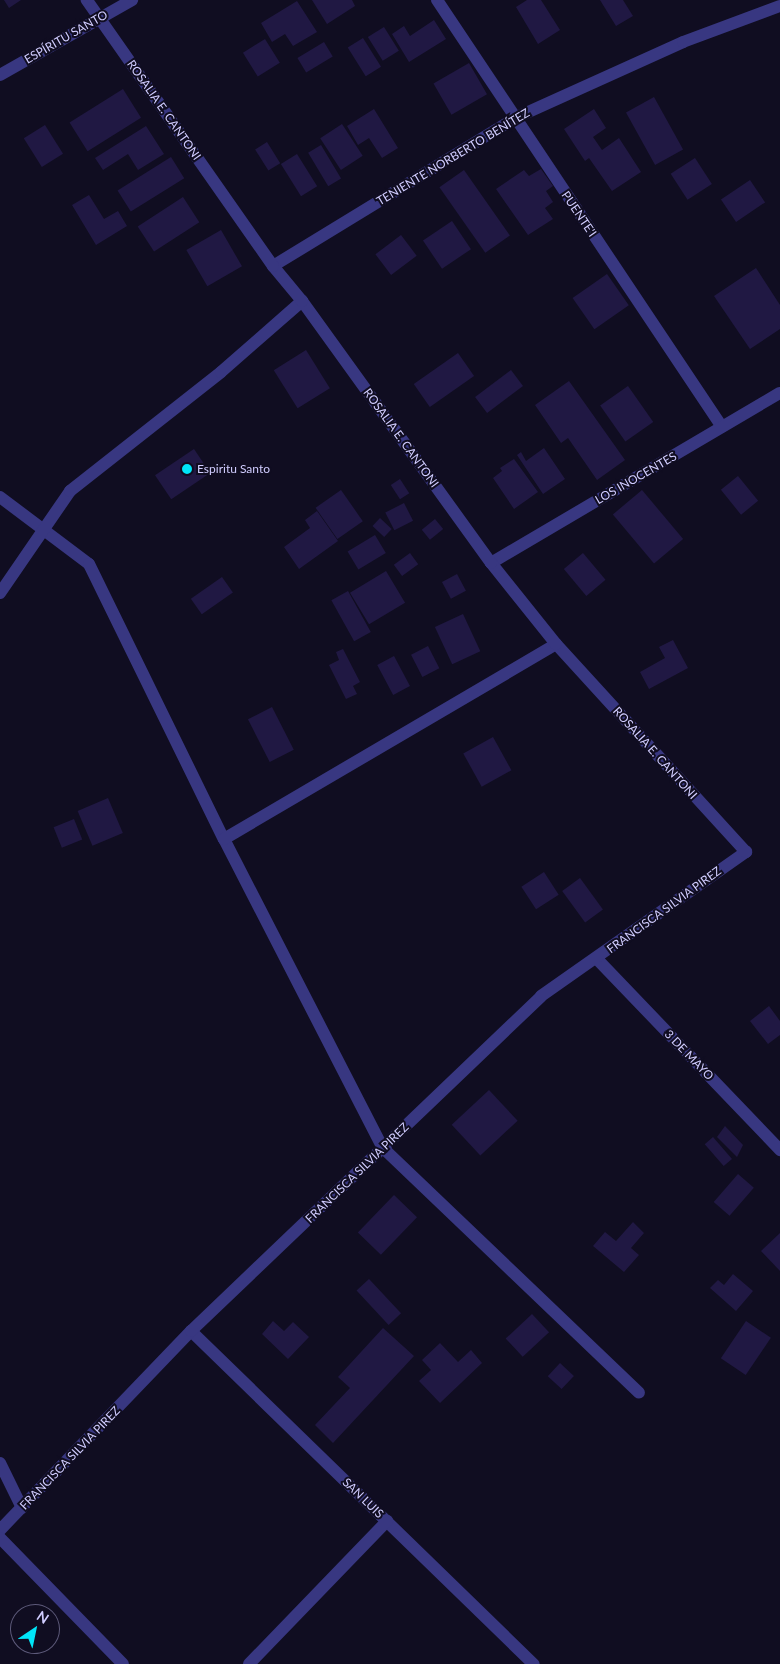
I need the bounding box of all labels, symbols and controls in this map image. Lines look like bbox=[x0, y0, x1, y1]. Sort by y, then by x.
street label: ESPÍRITU SANTO bbox=[22, 7, 110, 67]
street label: ROSALIA E. CANTONI bbox=[124, 57, 204, 163]
street label: TENIENTE NORBERTO BENÍTEZ bbox=[374, 106, 532, 208]
street label: PUENTE'I bbox=[559, 188, 599, 240]
street label: ROSALIA E. CANTONI bbox=[360, 386, 442, 490]
street label: LOS INOCENTES bbox=[593, 449, 679, 507]
place label: Espiritu Santo bbox=[197, 462, 270, 476]
marker: Espiritu Santo bbox=[181, 463, 193, 475]
street label: ROSALIA E. CANTONI bbox=[610, 704, 700, 802]
street label: FRANCISCA SILVIA PIREZ bbox=[604, 863, 724, 957]
street label: 3 DE MAYO bbox=[662, 1027, 716, 1083]
street label: FRANCISCA SILVIA PIREZ bbox=[302, 1120, 412, 1226]
street label: FRANCISCA SILVIA PIREZ bbox=[17, 1403, 123, 1513]
street label: SAN LUIS bbox=[340, 1475, 386, 1521]
north arrow bbox=[10, 1604, 60, 1654]
text: N bbox=[34, 1607, 52, 1627]

